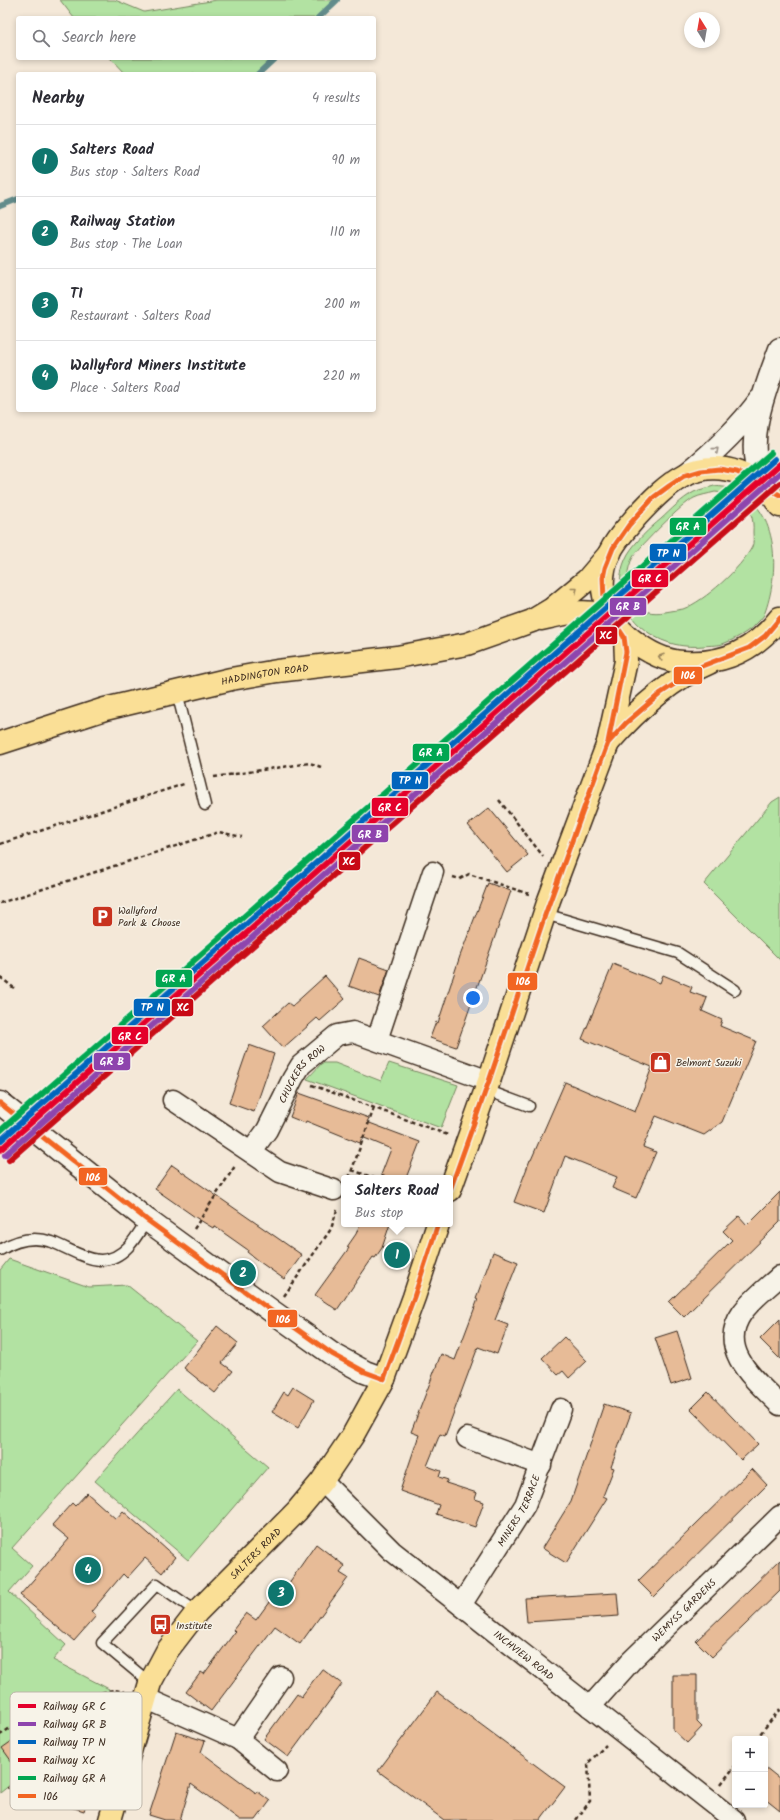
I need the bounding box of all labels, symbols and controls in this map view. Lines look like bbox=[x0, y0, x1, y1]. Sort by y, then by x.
north arrow bbox=[684, 12, 720, 48]
search box bbox=[16, 16, 376, 60]
text: Search here bbox=[62, 26, 136, 50]
icon: search bbox=[30, 27, 52, 49]
text: Nearby bbox=[32, 85, 84, 112]
text: 4 results bbox=[312, 88, 360, 109]
text: Salters Road bbox=[70, 138, 154, 162]
text: 1 bbox=[43, 150, 47, 171]
text: 90 m bbox=[332, 150, 360, 171]
text: Bus stop · Salters Road bbox=[70, 162, 200, 183]
text: Railway Station bbox=[70, 210, 175, 234]
text: 2 bbox=[41, 222, 49, 243]
text: 110 m bbox=[330, 222, 360, 243]
text: Bus stop · The Loan bbox=[70, 234, 182, 255]
text: TI bbox=[70, 282, 83, 306]
text: 3 bbox=[41, 294, 49, 315]
text: 200 m bbox=[324, 294, 360, 315]
text: Restaurant · Salters Road bbox=[70, 306, 210, 327]
text: Wallyford Miners Institute bbox=[70, 354, 246, 378]
text: 4 bbox=[41, 366, 49, 387]
text: 220 m bbox=[323, 366, 360, 387]
text: Place · Salters Road bbox=[70, 378, 180, 399]
one-way arrow bbox=[711, 447, 719, 454]
line badge: GR A bbox=[669, 517, 707, 536]
text: GR A bbox=[676, 518, 700, 536]
line badge: TP N bbox=[649, 543, 687, 562]
text: TP N bbox=[656, 545, 680, 563]
line badge: GR C bbox=[631, 569, 669, 588]
text: GR C bbox=[638, 570, 662, 588]
one-way arrow bbox=[570, 587, 578, 594]
line badge: GR B bbox=[609, 597, 647, 616]
text: GR B bbox=[616, 598, 640, 616]
line badge: XC bbox=[595, 626, 618, 645]
text: XC bbox=[598, 627, 613, 645]
one-way arrow bbox=[658, 653, 665, 662]
street label: HADDINGTON ROAD bbox=[219, 660, 310, 690]
line badge: 106 bbox=[673, 666, 703, 685]
text: 106 bbox=[681, 667, 695, 685]
line badge: GR A bbox=[412, 743, 450, 762]
text: GR A bbox=[419, 744, 443, 762]
line badge: TP N bbox=[391, 771, 429, 790]
text: TP N bbox=[398, 772, 422, 790]
line badge: GR C bbox=[371, 797, 409, 817]
text: GR C bbox=[378, 799, 402, 817]
line badge: GR B bbox=[351, 824, 389, 843]
text: GR B bbox=[358, 826, 382, 844]
line badge: XC bbox=[338, 851, 361, 871]
text: XC bbox=[341, 853, 356, 871]
parking icon: Wallyford Park & Choose bbox=[90, 903, 116, 929]
place label: Wallyford Park & Choose bbox=[118, 903, 181, 931]
line badge: GR A bbox=[155, 969, 193, 988]
text: GR A bbox=[162, 970, 186, 988]
line badge: 106 bbox=[507, 972, 538, 991]
text: 106 bbox=[516, 973, 530, 991]
your location bbox=[463, 988, 483, 1008]
line badge: TP N bbox=[133, 998, 171, 1017]
line badge: XC bbox=[171, 998, 194, 1017]
text: TP N bbox=[140, 999, 164, 1017]
text: XC bbox=[175, 999, 190, 1017]
line badge: GR C bbox=[111, 1026, 149, 1045]
text: GR C bbox=[118, 1028, 142, 1046]
street label: CHUCKERS ROW bbox=[275, 1041, 329, 1106]
shop icon: Belmont Suzuki bbox=[647, 1049, 673, 1075]
line badge: GR B bbox=[93, 1052, 131, 1071]
text: GR B bbox=[100, 1053, 124, 1071]
place label: Belmont Suzuki bbox=[676, 1055, 742, 1071]
line badge: 106 bbox=[78, 1167, 108, 1186]
text: 106 bbox=[86, 1169, 100, 1187]
popup bbox=[341, 1175, 453, 1227]
text: Salters Road bbox=[355, 1179, 439, 1203]
text: Bus stop bbox=[355, 1203, 403, 1224]
pin: 1 bbox=[384, 1240, 410, 1270]
pin: 2 bbox=[230, 1258, 256, 1288]
line badge: 106 bbox=[267, 1309, 298, 1328]
text: 106 bbox=[276, 1311, 290, 1329]
street label: MINERS TERRACE bbox=[493, 1471, 545, 1550]
street label: SALTERS ROAD bbox=[226, 1524, 286, 1584]
pin: 4 bbox=[75, 1555, 101, 1585]
street label: WEMYSS GARDENS bbox=[648, 1575, 721, 1646]
pin: 3 bbox=[268, 1578, 294, 1608]
bus stop icon: Institute bbox=[148, 1612, 174, 1638]
place label: Institute bbox=[176, 1618, 212, 1634]
street label: INCHVIEW ROAD bbox=[490, 1627, 558, 1685]
legend bbox=[10, 1692, 142, 1810]
text: Railway GR C bbox=[43, 1698, 107, 1716]
text: Railway GR B bbox=[43, 1716, 107, 1734]
text: Railway TP N bbox=[43, 1734, 106, 1752]
map controls bbox=[732, 1736, 768, 1808]
button: + bbox=[732, 1736, 768, 1772]
text: Railway XC bbox=[43, 1752, 96, 1770]
text: Railway GR A bbox=[43, 1770, 107, 1788]
button: − bbox=[732, 1772, 768, 1808]
text: 106 bbox=[43, 1788, 58, 1806]

